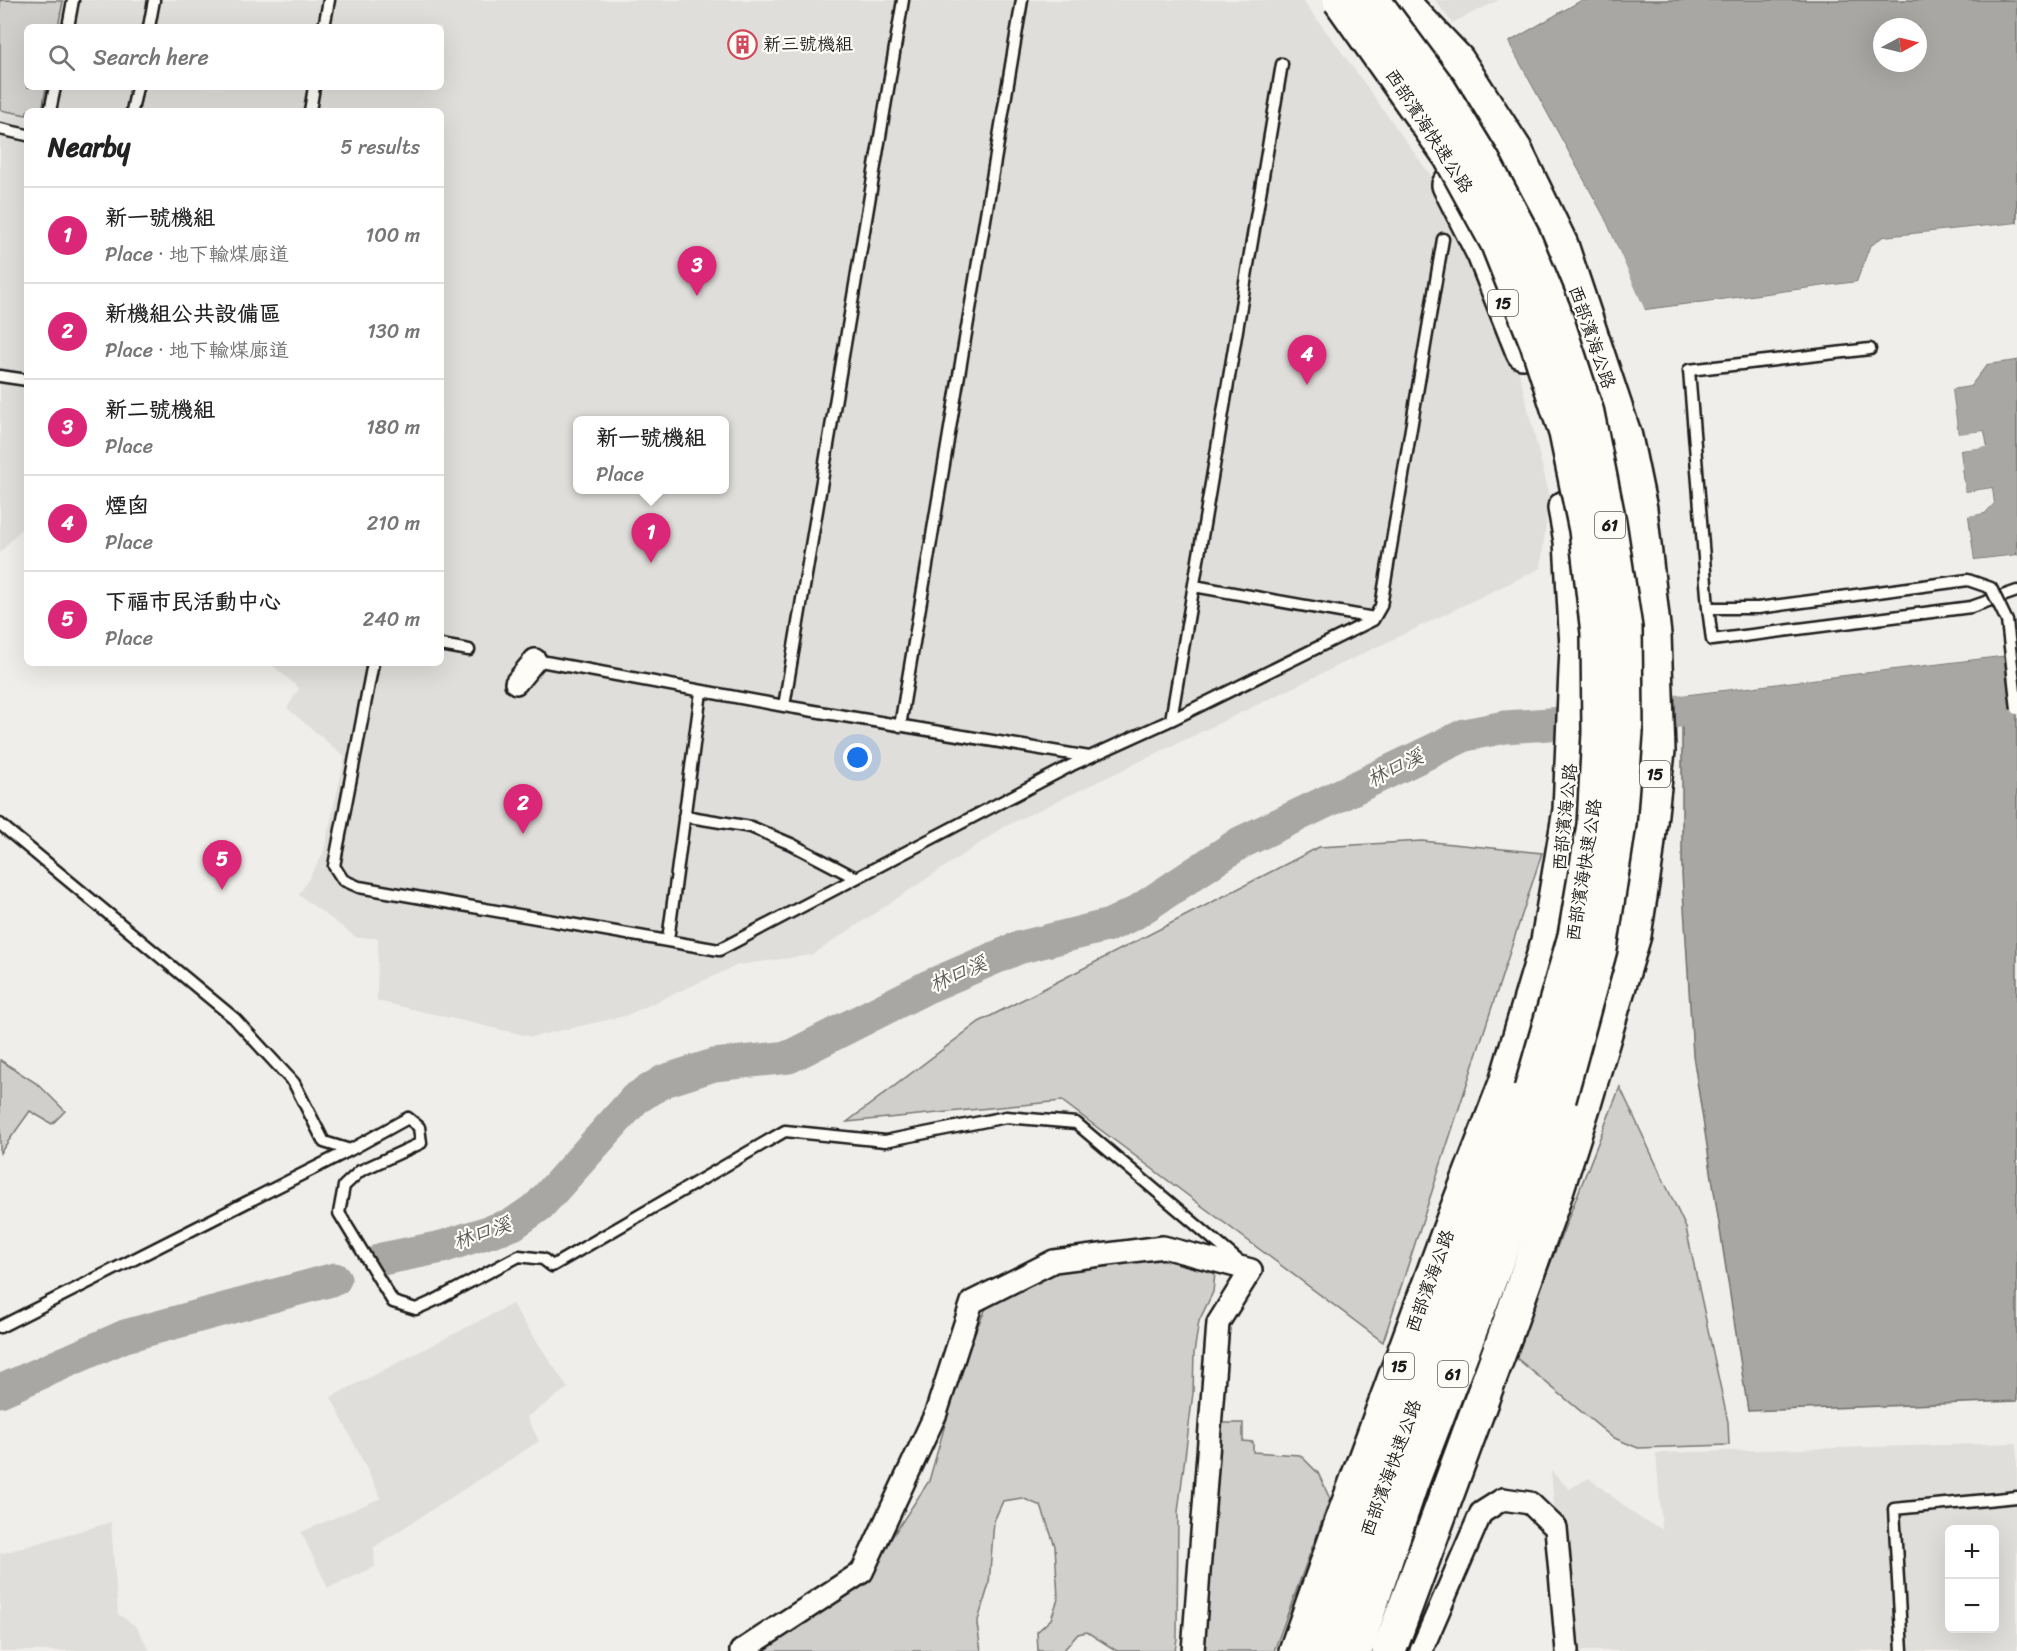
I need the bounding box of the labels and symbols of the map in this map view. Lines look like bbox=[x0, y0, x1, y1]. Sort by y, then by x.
north arrow bbox=[1873, 18, 1927, 72]
building icon: 新三號機組 bbox=[726, 28, 758, 60]
place label: 新三號機組 bbox=[763, 28, 853, 60]
street label: 西部濱海快速公路 bbox=[1376, 62, 1482, 200]
pin: 3 bbox=[678, 246, 716, 296]
street label: 西部濱海公路 bbox=[1559, 281, 1625, 393]
road number: 15 bbox=[1488, 290, 1518, 316]
pin: 4 bbox=[1288, 336, 1326, 385]
road number: 61 bbox=[1595, 512, 1625, 538]
pin: 1 bbox=[632, 514, 670, 563]
water label: 林口溪 bbox=[1360, 739, 1431, 797]
your location bbox=[843, 743, 872, 772]
road number: 15 bbox=[1640, 761, 1670, 787]
street label: 西部濱海公路 bbox=[1543, 762, 1587, 872]
pin: 2 bbox=[504, 784, 542, 834]
street label: 西部濱海快速公路 bbox=[1557, 796, 1611, 944]
pin: 5 bbox=[202, 840, 242, 890]
water label: 林口溪 bbox=[924, 946, 993, 1002]
water label: 林口溪 bbox=[448, 1206, 517, 1259]
street label: 西部濱海公路 bbox=[1396, 1225, 1464, 1337]
road number: 15 bbox=[1384, 1353, 1414, 1379]
road number: 61 bbox=[1438, 1361, 1468, 1387]
street label: 西部濱海快速公路 bbox=[1351, 1395, 1431, 1541]

